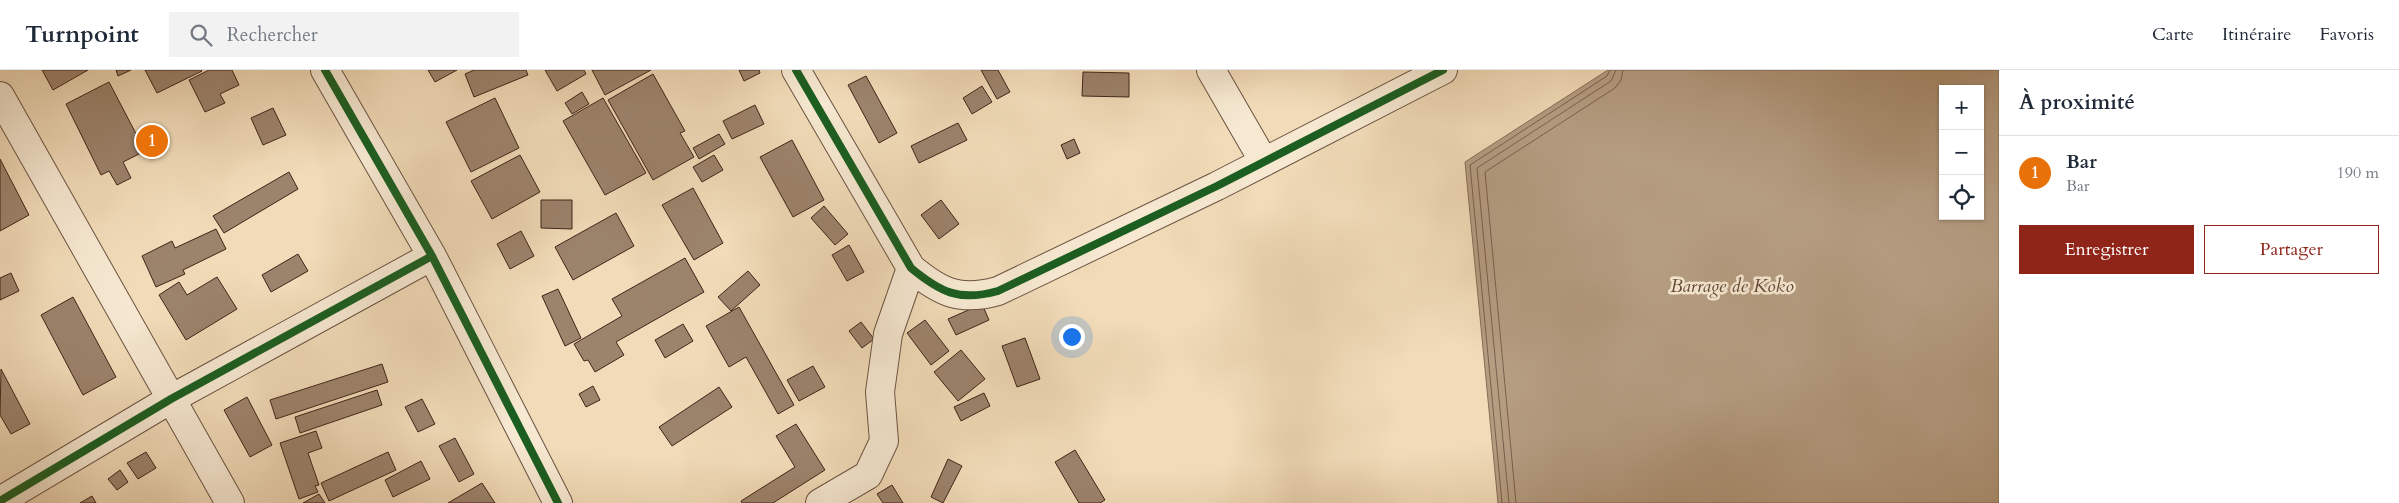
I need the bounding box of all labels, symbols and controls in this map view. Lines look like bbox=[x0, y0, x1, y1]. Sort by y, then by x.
search box bbox=[169, 12, 519, 57]
text: Turnpoint bbox=[25, 18, 139, 51]
icon: search bbox=[187, 21, 215, 49]
text: Rechercher bbox=[227, 22, 318, 48]
text: Carte bbox=[2152, 22, 2194, 47]
text: Itinéraire bbox=[2222, 22, 2291, 47]
text: Favoris bbox=[2319, 22, 2374, 47]
map controls bbox=[1939, 85, 1984, 220]
button: + bbox=[1939, 85, 1984, 130]
text: À proximité bbox=[2019, 88, 2135, 117]
pin: 1 bbox=[136, 122, 168, 160]
button: − bbox=[1939, 130, 1984, 175]
text: Bar bbox=[2066, 149, 2097, 175]
text: 1 bbox=[2031, 162, 2039, 184]
text: 190 m bbox=[2337, 162, 2379, 184]
button: locate bbox=[1939, 175, 1984, 220]
text: Bar bbox=[2066, 175, 2090, 197]
button: Enregistrer bbox=[2019, 225, 2194, 274]
button: Partager bbox=[2204, 225, 2379, 274]
water label: Barrage de Koko bbox=[1670, 273, 1794, 299]
your location bbox=[1059, 324, 1085, 350]

